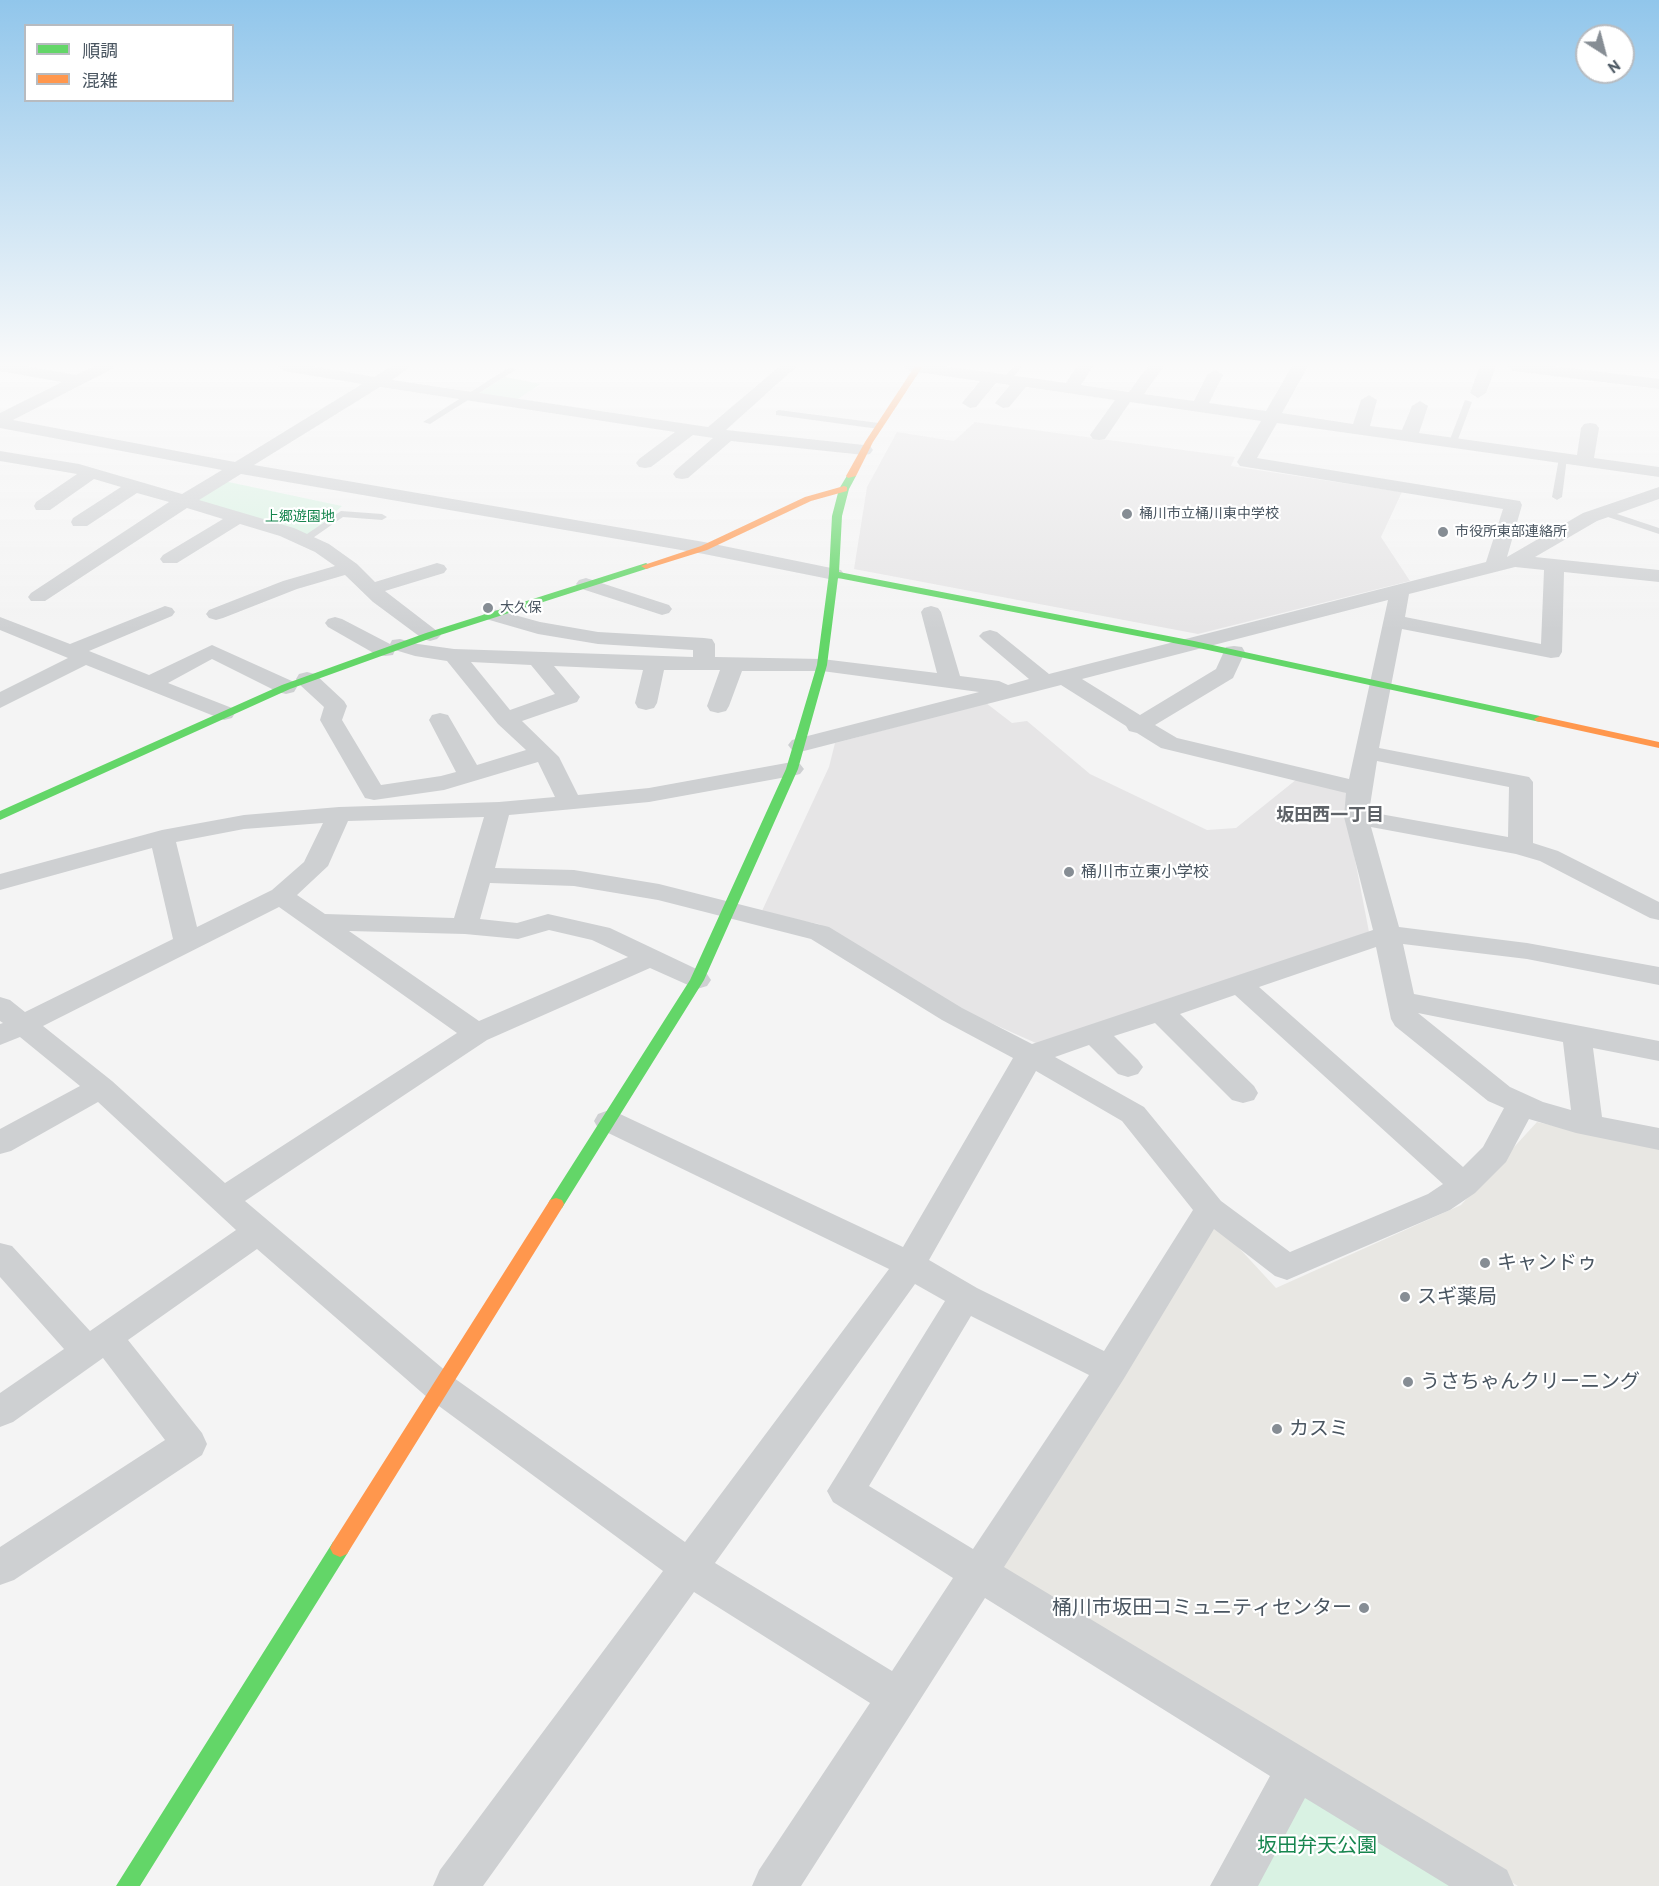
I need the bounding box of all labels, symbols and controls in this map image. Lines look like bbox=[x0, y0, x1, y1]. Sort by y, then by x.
legend bbox=[24, 24, 234, 102]
north arrow bbox=[1575, 24, 1635, 84]
text: 順調 bbox=[82, 39, 118, 62]
text: N bbox=[1604, 56, 1625, 78]
text: 混雑 bbox=[82, 69, 118, 92]
place label: 桶川市立桶川東中学校 bbox=[1139, 506, 1279, 522]
marker: 桶川市立桶川東中学校 bbox=[1120, 507, 1134, 521]
park label: 上郷遊園地 bbox=[265, 509, 335, 525]
place label: 市役所東部連絡所 bbox=[1455, 524, 1567, 540]
marker: 市役所東部連絡所 bbox=[1436, 525, 1450, 539]
place label: 大久保 bbox=[500, 600, 542, 616]
marker: 大久保 bbox=[481, 601, 495, 615]
district label: 坂田西一丁目 bbox=[1276, 805, 1384, 827]
place label: 桶川市立東小学校 bbox=[1081, 862, 1209, 882]
marker: 桶川市立東小学校 bbox=[1062, 865, 1076, 879]
place label: キャンドゥ bbox=[1497, 1251, 1597, 1275]
marker: キャンドゥ bbox=[1478, 1256, 1492, 1270]
place label: スギ薬局 bbox=[1417, 1285, 1497, 1309]
marker: スギ薬局 bbox=[1398, 1290, 1412, 1304]
place label: うさちゃんクリーニング bbox=[1420, 1370, 1640, 1394]
marker: うさちゃんクリーニング bbox=[1401, 1375, 1415, 1389]
place label: カスミ bbox=[1289, 1417, 1349, 1441]
marker: カスミ bbox=[1270, 1422, 1284, 1436]
place label: 桶川市坂田コミュニティセンター bbox=[1052, 1596, 1352, 1620]
marker: 桶川市坂田コミュニティセンター bbox=[1357, 1601, 1371, 1615]
park label: 坂田弁天公園 bbox=[1257, 1834, 1377, 1858]

